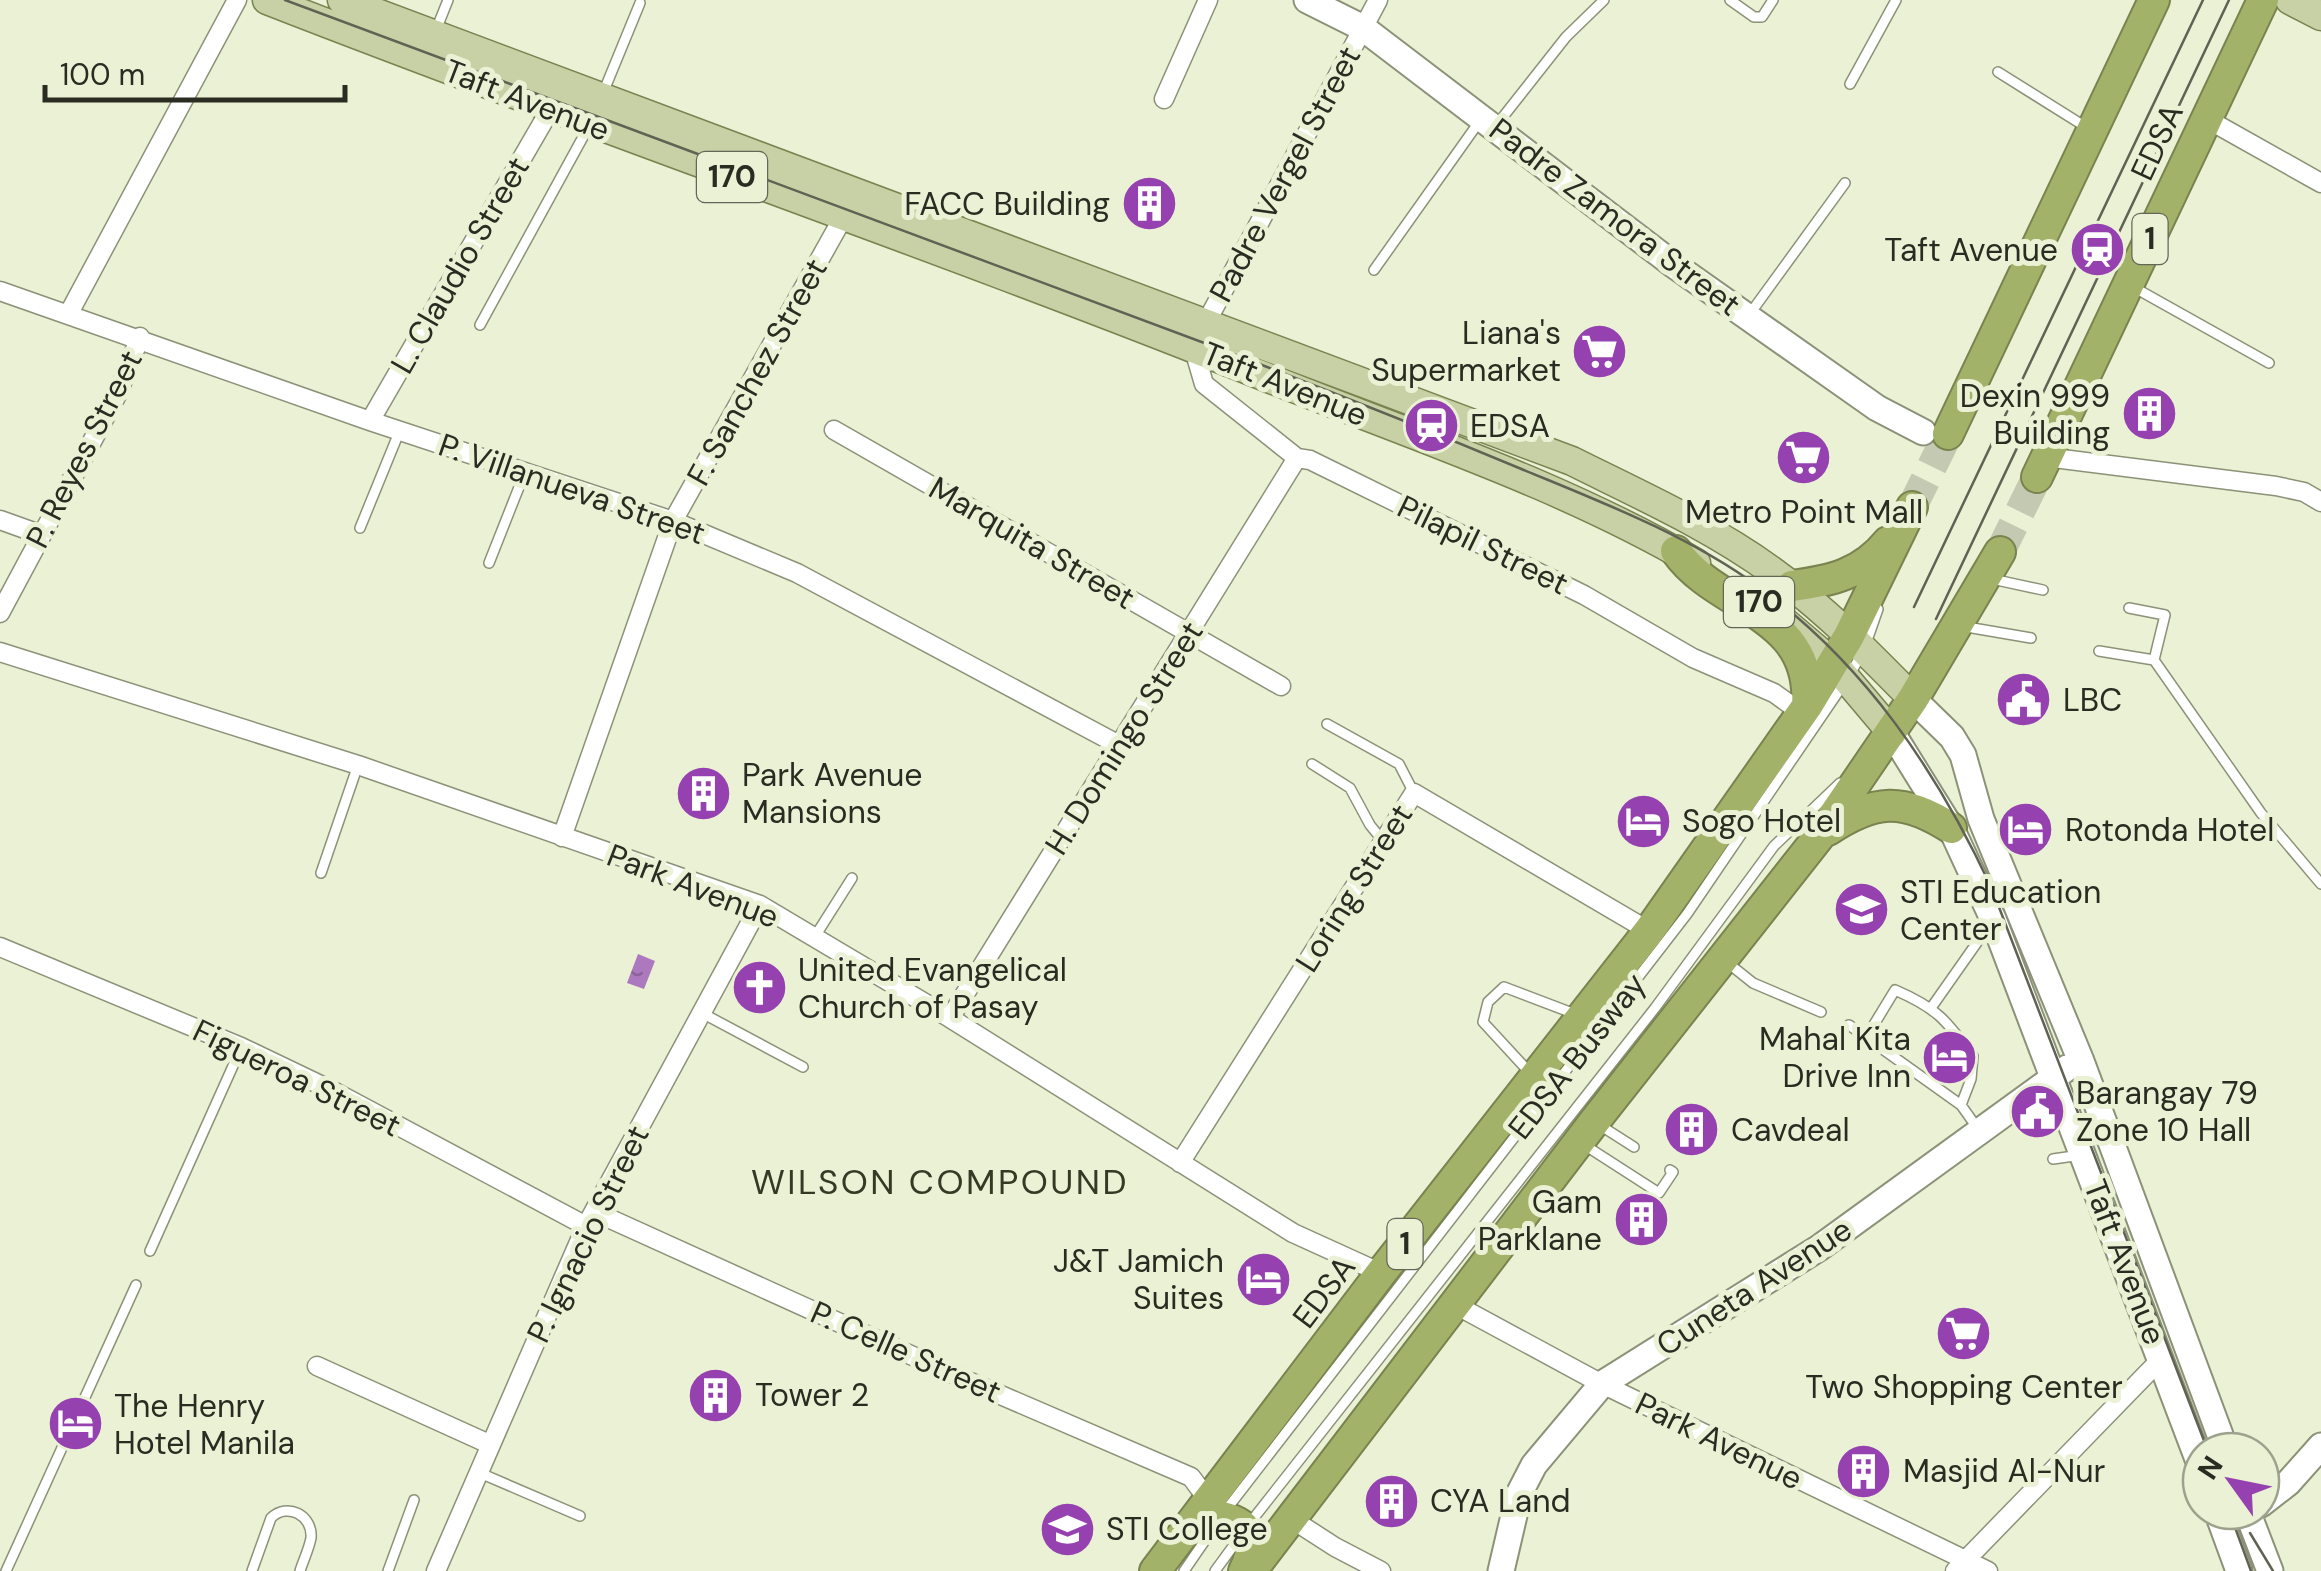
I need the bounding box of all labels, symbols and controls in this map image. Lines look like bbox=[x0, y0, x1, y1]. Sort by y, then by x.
street label: Padre Vergel Street bbox=[1200, 39, 1370, 309]
scale bar bbox=[45, 40, 345, 102]
street label: Taft Avenue bbox=[438, 49, 616, 151]
text: 100 m bbox=[60, 55, 145, 94]
street label: EDSA bbox=[2121, 97, 2193, 187]
street label: Padre Zamora Street bbox=[1481, 109, 1749, 325]
street label: L. Claudio Street bbox=[381, 149, 539, 381]
road number: 170 bbox=[697, 152, 767, 202]
building icon: FACC Building bbox=[1119, 174, 1179, 234]
place label: FACC Building bbox=[904, 183, 1110, 225]
road number: 1 bbox=[2132, 214, 2168, 264]
station icon: Taft Avenue bbox=[2067, 220, 2127, 280]
place label: Taft Avenue bbox=[1884, 229, 2058, 271]
street label: F. Sanchez Street bbox=[677, 251, 837, 493]
place label: Liana's Supermarket bbox=[1371, 312, 1561, 391]
supermarket icon: Liana's Supermarket bbox=[1570, 321, 1630, 381]
street label: Taft Avenue bbox=[1197, 332, 1373, 436]
street label: P. Reyes Street bbox=[16, 343, 152, 555]
place label: Dexin 999 Building bbox=[1960, 375, 2110, 454]
building icon: Dexin 999 Building bbox=[2119, 384, 2179, 444]
station icon: EDSA bbox=[1401, 396, 1461, 456]
place label: EDSA bbox=[1470, 405, 1550, 447]
street label: P. Villanueva Street bbox=[433, 424, 711, 554]
supermarket icon: Metro Point Mall bbox=[1774, 428, 1834, 488]
street label: Marquita Street bbox=[922, 467, 1142, 619]
street label: Pilapil Street bbox=[1391, 486, 1575, 604]
place label: Metro Point Mall bbox=[1685, 491, 1923, 533]
road number: 170 bbox=[1724, 577, 1794, 627]
street label: H. Domingo Street bbox=[1035, 613, 1213, 863]
public building icon: LBC bbox=[1994, 670, 2054, 730]
place label: LBC bbox=[2063, 679, 2122, 721]
place label: Park Avenue Mansions bbox=[742, 754, 922, 833]
building icon: Park Avenue Mansions bbox=[673, 763, 733, 823]
hotel icon: Sogo Hotel bbox=[1613, 791, 1673, 851]
street label: Loring Street bbox=[1286, 796, 1422, 980]
place label: Sogo Hotel bbox=[1682, 800, 1841, 842]
hotel icon: Rotonda Hotel bbox=[1996, 800, 2056, 860]
place label: Rotonda Hotel bbox=[2065, 809, 2274, 851]
street label: Park Avenue bbox=[601, 834, 785, 938]
place label: STI Education Center bbox=[1900, 871, 2101, 950]
school or university icon: STI Education Center bbox=[1831, 880, 1891, 940]
place label: United Evangelical Church of Pasay bbox=[798, 949, 1067, 1028]
church icon: United Evangelical Church of Pasay bbox=[729, 958, 789, 1018]
street label: EDSA Busway bbox=[1499, 964, 1655, 1148]
street label: Figueroa Street bbox=[186, 1010, 408, 1146]
place label: Mahal Kita Drive Inn bbox=[1759, 1018, 1911, 1097]
hotel icon: Mahal Kita Drive Inn bbox=[1920, 1027, 1980, 1087]
place label: Barangay 79 Zone 10 Hall bbox=[2076, 1072, 2258, 1151]
public building icon: Barangay 79 Zone 10 Hall bbox=[2007, 1081, 2067, 1141]
building icon: Cavdeal bbox=[1662, 1100, 1722, 1160]
place label: Cavdeal bbox=[1731, 1109, 1850, 1151]
street label: P. Ignacio Street bbox=[517, 1119, 659, 1349]
district label: WILSON COMPOUND bbox=[751, 1159, 1129, 1205]
street label: Taft Avenue bbox=[2074, 1173, 2176, 1351]
place label: Gam Parklane bbox=[1478, 1181, 1602, 1260]
building icon: Gam Parklane bbox=[1611, 1190, 1671, 1250]
street label: Cuneta Avenue bbox=[1648, 1208, 1860, 1366]
road number: 1 bbox=[1388, 1219, 1422, 1269]
place label: J&T Jamich Suites bbox=[1053, 1240, 1224, 1319]
street label: EDSA bbox=[1283, 1247, 1365, 1337]
hotel icon: J&T Jamich Suites bbox=[1233, 1249, 1293, 1309]
street label: P. Celle Street bbox=[804, 1291, 1008, 1413]
supermarket icon: Two Shopping Center bbox=[1934, 1303, 1994, 1363]
building icon: Tower 2 bbox=[686, 1365, 746, 1425]
place label: Two Shopping Center bbox=[1805, 1366, 2123, 1408]
place label: Tower 2 bbox=[755, 1374, 869, 1416]
street label: Park Avenue bbox=[1629, 1383, 1809, 1499]
place label: The Henry Hotel Manila bbox=[114, 1385, 295, 1464]
hotel icon: The Henry Hotel Manila bbox=[45, 1394, 105, 1454]
north arrow bbox=[2181, 1431, 2281, 1531]
building icon: Masjid Al-Nur bbox=[1834, 1441, 1894, 1501]
text: N bbox=[2189, 1449, 2232, 1486]
place label: Masjid Al-Nur bbox=[1903, 1450, 2106, 1492]
building icon: CYA Land bbox=[1361, 1471, 1421, 1531]
place label: CYA Land bbox=[1430, 1480, 1571, 1522]
school or university icon: STI College bbox=[1037, 1499, 1097, 1559]
place label: STI College bbox=[1106, 1508, 1268, 1550]

